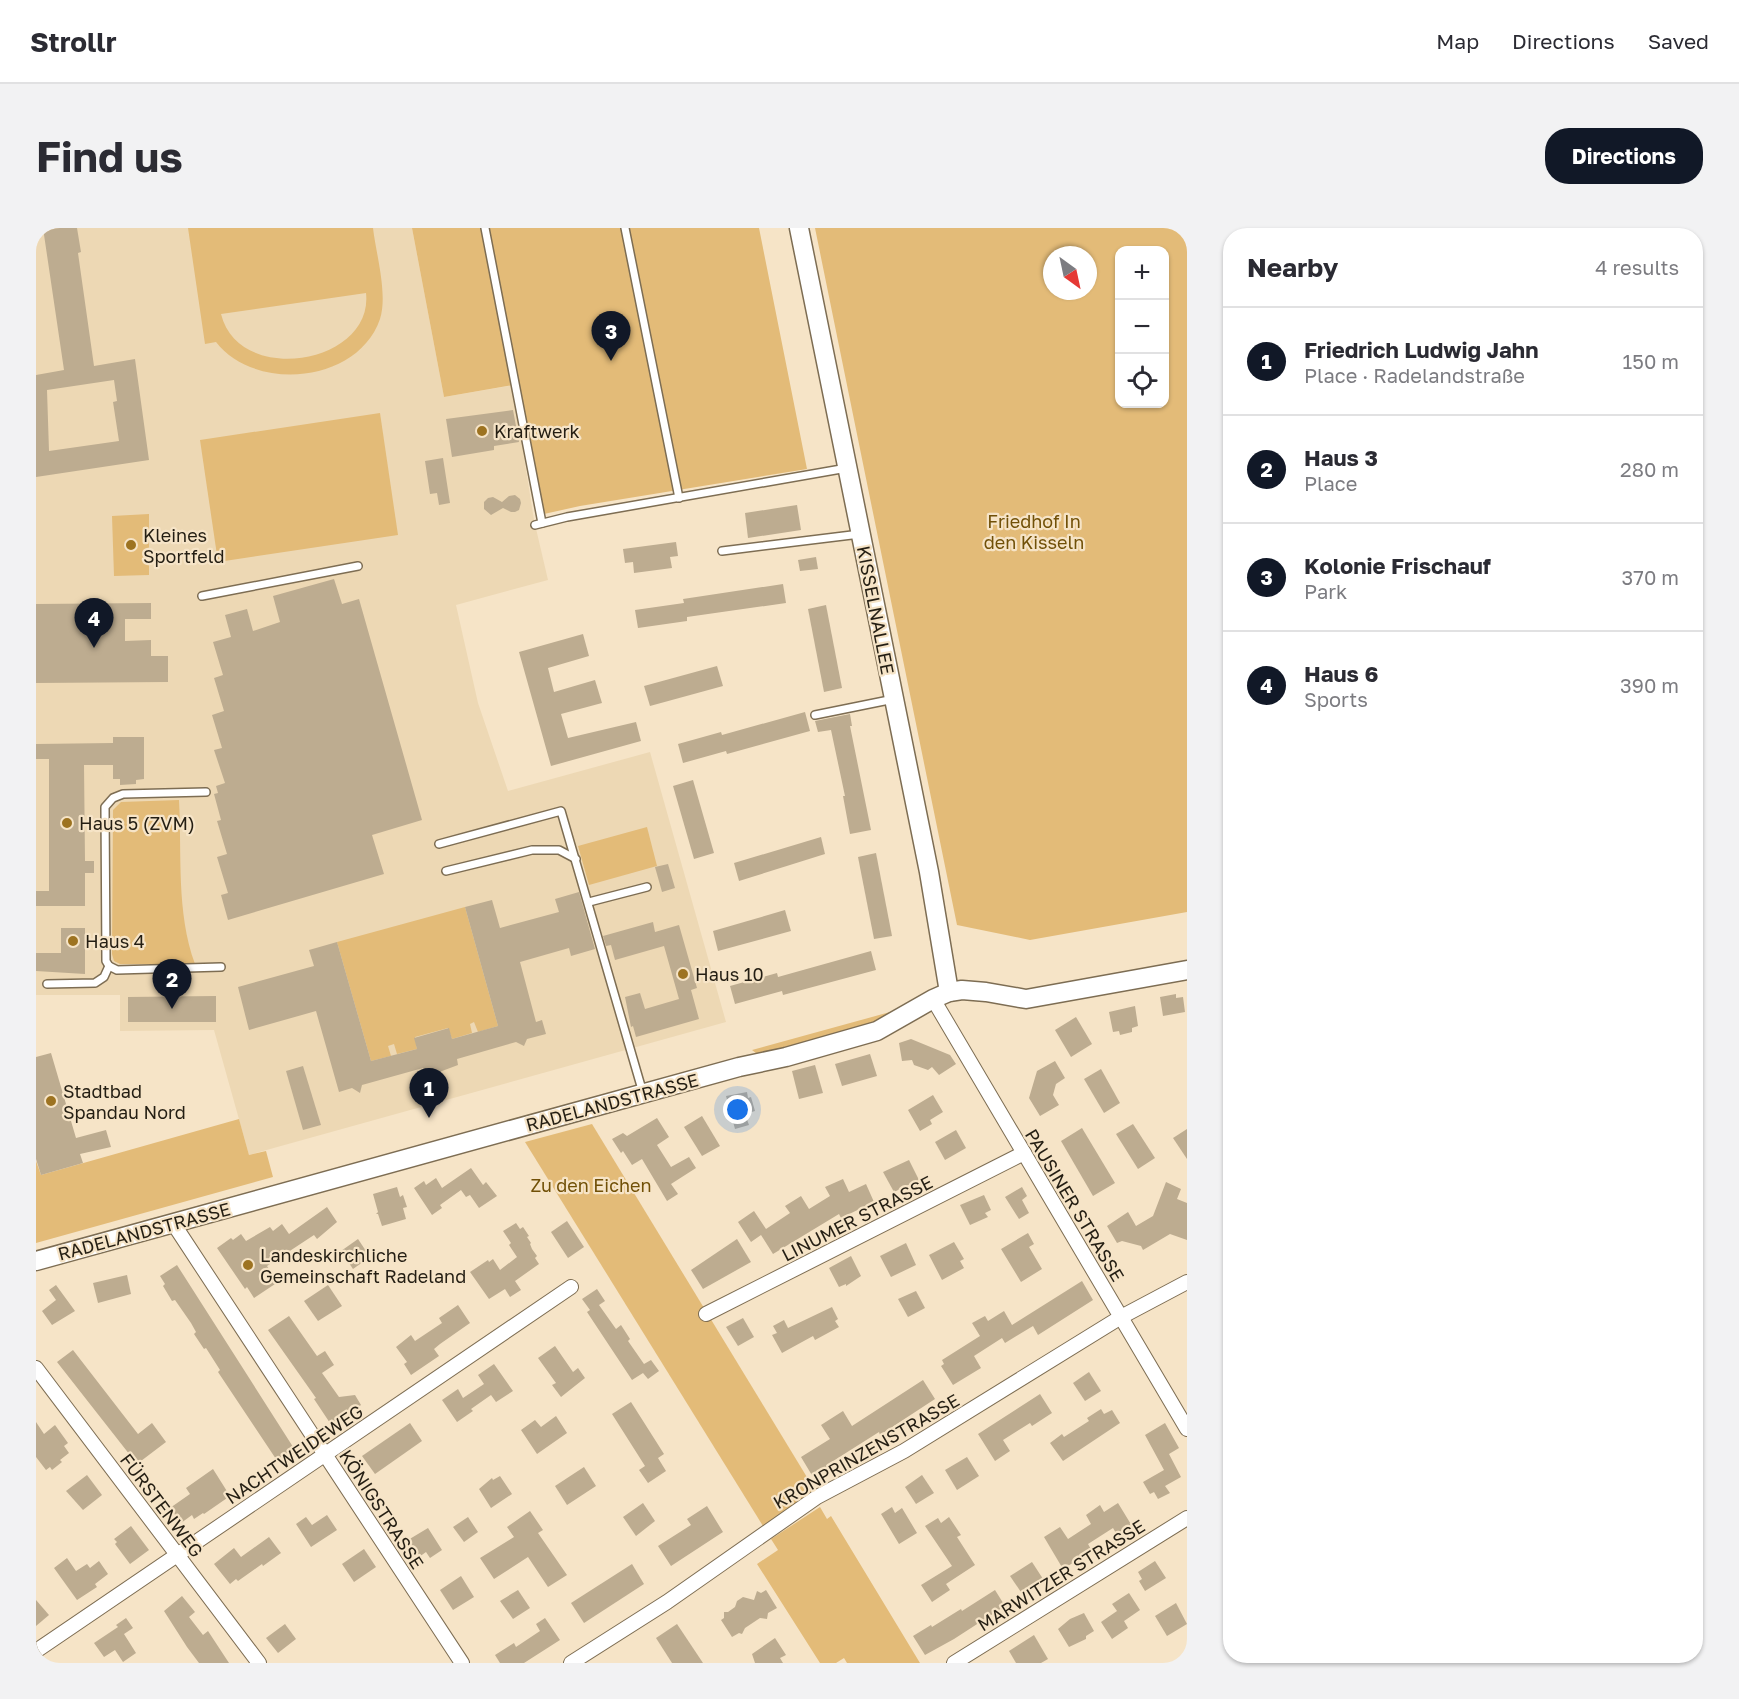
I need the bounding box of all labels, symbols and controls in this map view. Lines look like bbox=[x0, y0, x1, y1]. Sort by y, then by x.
text: Strollr bbox=[30, 25, 117, 58]
text: Map bbox=[1436, 28, 1479, 54]
text: Directions bbox=[1512, 28, 1615, 54]
text: Saved bbox=[1648, 28, 1709, 54]
button: Directions bbox=[1545, 128, 1703, 184]
text: Find us bbox=[36, 131, 183, 181]
north arrow bbox=[1043, 246, 1097, 300]
map controls bbox=[1115, 246, 1169, 408]
button: + bbox=[1115, 246, 1169, 300]
text: Nearby bbox=[1247, 252, 1338, 283]
text: 4 results bbox=[1595, 255, 1679, 279]
button: − bbox=[1115, 300, 1169, 354]
pin: 3 bbox=[592, 312, 630, 361]
text: Friedrich Ludwig Jahn bbox=[1304, 336, 1538, 363]
text: 1 bbox=[1261, 349, 1272, 373]
text: 150 m bbox=[1623, 349, 1679, 373]
button: locate bbox=[1115, 354, 1169, 408]
text: Place · Radelandstraße bbox=[1304, 363, 1525, 387]
place label: Kraftwerk bbox=[494, 420, 580, 442]
marker: Kraftwerk bbox=[475, 424, 489, 438]
text: Haus 3 bbox=[1304, 444, 1378, 471]
text: 2 bbox=[1260, 457, 1273, 481]
text: 280 m bbox=[1620, 457, 1679, 481]
text: Place bbox=[1304, 471, 1357, 495]
park label: Friedhof In den Kisseln bbox=[984, 510, 1084, 553]
place label: Kleines Sportfeld bbox=[143, 524, 224, 567]
marker: Kleines Sportfeld bbox=[124, 538, 138, 552]
street label: KISSELNALLEE bbox=[853, 544, 899, 676]
text: Kolonie Frischauf bbox=[1304, 552, 1491, 579]
text: 3 bbox=[1260, 565, 1273, 589]
text: 370 m bbox=[1622, 565, 1679, 589]
text: Park bbox=[1304, 579, 1347, 603]
pin: 4 bbox=[74, 598, 114, 648]
text: Haus 6 bbox=[1304, 660, 1378, 687]
text: 4 bbox=[1260, 673, 1273, 697]
text: 390 m bbox=[1620, 673, 1679, 697]
text: Sports bbox=[1304, 687, 1368, 711]
place label: Haus 5 (ZVM) bbox=[79, 812, 195, 834]
marker: Haus 5 (ZVM) bbox=[60, 816, 74, 830]
place label: Haus 4 bbox=[85, 930, 145, 952]
marker: Haus 4 bbox=[66, 934, 80, 948]
pin: 2 bbox=[152, 960, 192, 1009]
place label: Haus 10 bbox=[695, 963, 764, 985]
marker: Haus 10 bbox=[676, 967, 690, 981]
pin: 1 bbox=[410, 1068, 448, 1118]
street label: RADELANDSTRASSE bbox=[523, 1068, 701, 1136]
place label: Stadtbad Spandau Nord bbox=[63, 1080, 186, 1123]
marker: Stadtbad Spandau Nord bbox=[44, 1094, 58, 1108]
your location bbox=[723, 1095, 752, 1124]
street label: PAUSINER STRASSE bbox=[1021, 1125, 1129, 1285]
street label: LINUMER STRASSE bbox=[778, 1170, 936, 1266]
park label: Zu den Eichen bbox=[530, 1174, 652, 1196]
street label: RADELANDSTRASSE bbox=[55, 1197, 233, 1265]
place label: Landeskirchliche Gemeinschaft Radeland bbox=[260, 1244, 466, 1287]
marker: Landeskirchliche Gemeinschaft Radeland bbox=[241, 1258, 255, 1272]
street label: KRONPRINZENSTRASSE bbox=[769, 1389, 963, 1513]
street label: NACHTWEIDEWEG bbox=[221, 1400, 367, 1508]
street label: KÖNIGSTRASSE bbox=[335, 1445, 429, 1573]
street label: FÜRSTENWEG bbox=[116, 1449, 208, 1561]
street label: MARWITZER STRASSE bbox=[973, 1515, 1149, 1635]

